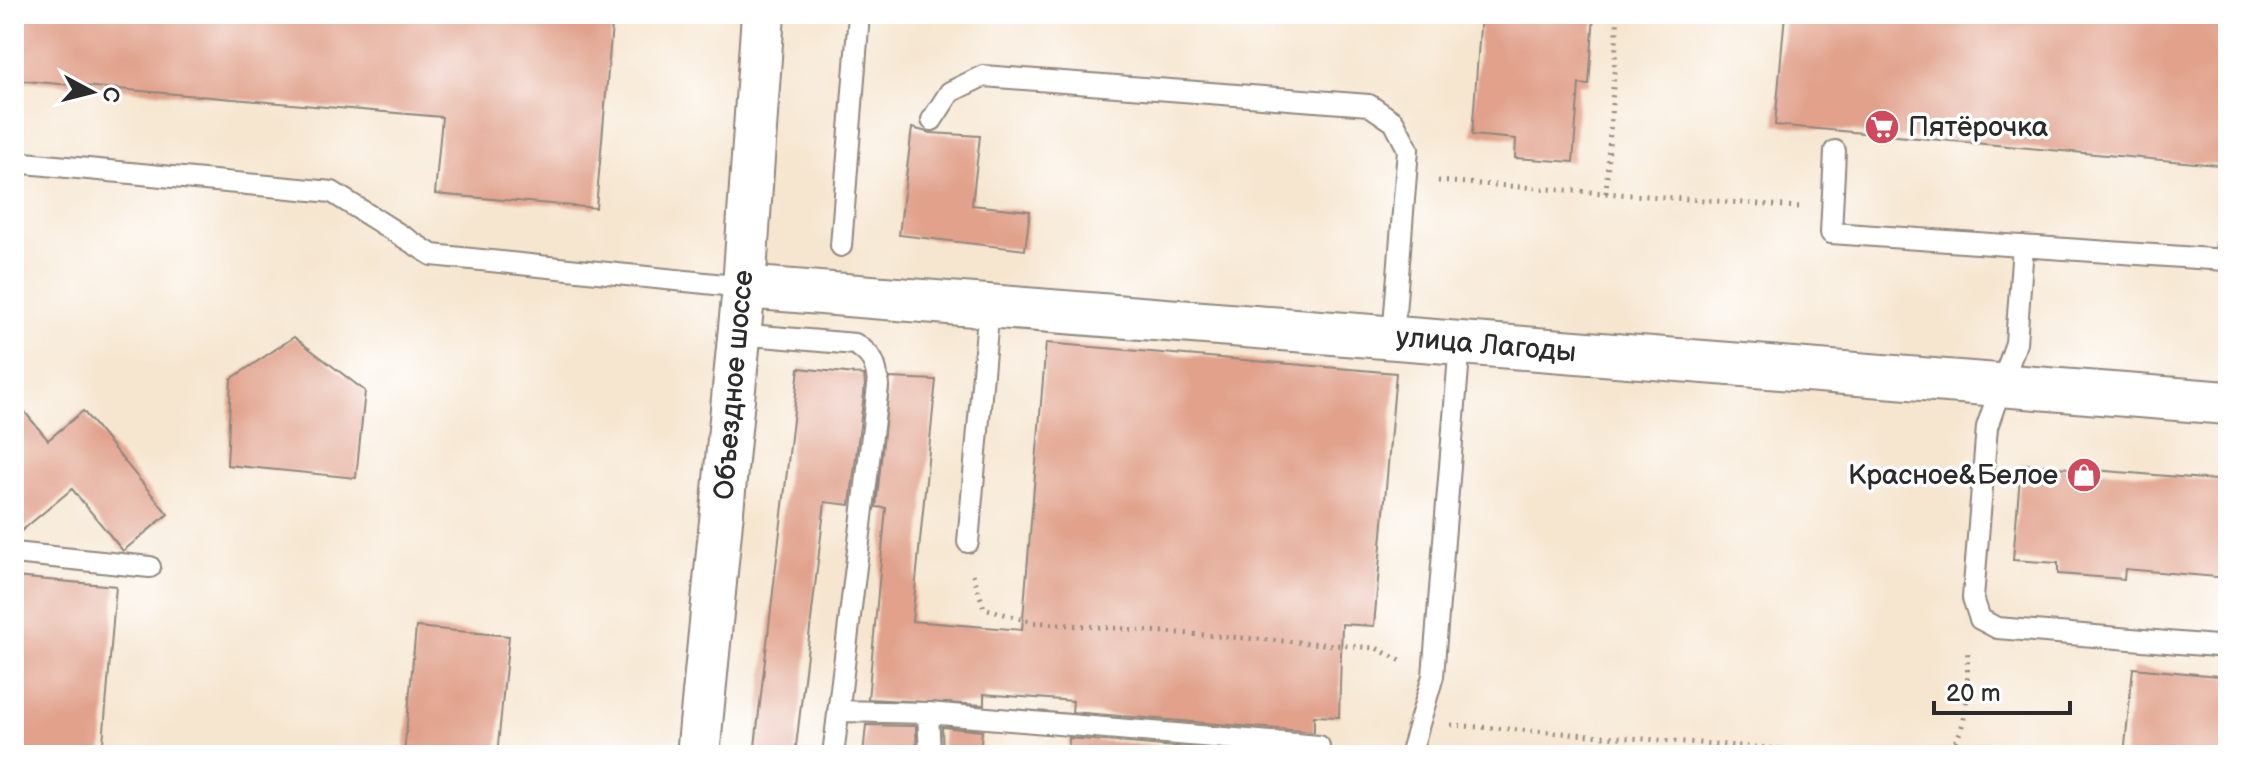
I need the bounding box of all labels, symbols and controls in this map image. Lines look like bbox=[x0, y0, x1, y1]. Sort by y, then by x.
north arrow bbox=[52, 52, 132, 132]
text: С bbox=[96, 85, 125, 103]
supermarket icon: Пятёрочка bbox=[1863, 108, 1901, 146]
place label: Пятёрочка bbox=[1908, 111, 2049, 144]
street label: Объездное шоссе bbox=[708, 269, 760, 501]
street label: улица Лагоды bbox=[1395, 321, 1577, 369]
shop icon: Красное&Белое bbox=[2065, 456, 2103, 494]
place label: Красное&Белое bbox=[1848, 459, 2058, 492]
scale bar bbox=[1934, 665, 2070, 715]
text: 20 m bbox=[1946, 679, 2001, 708]

